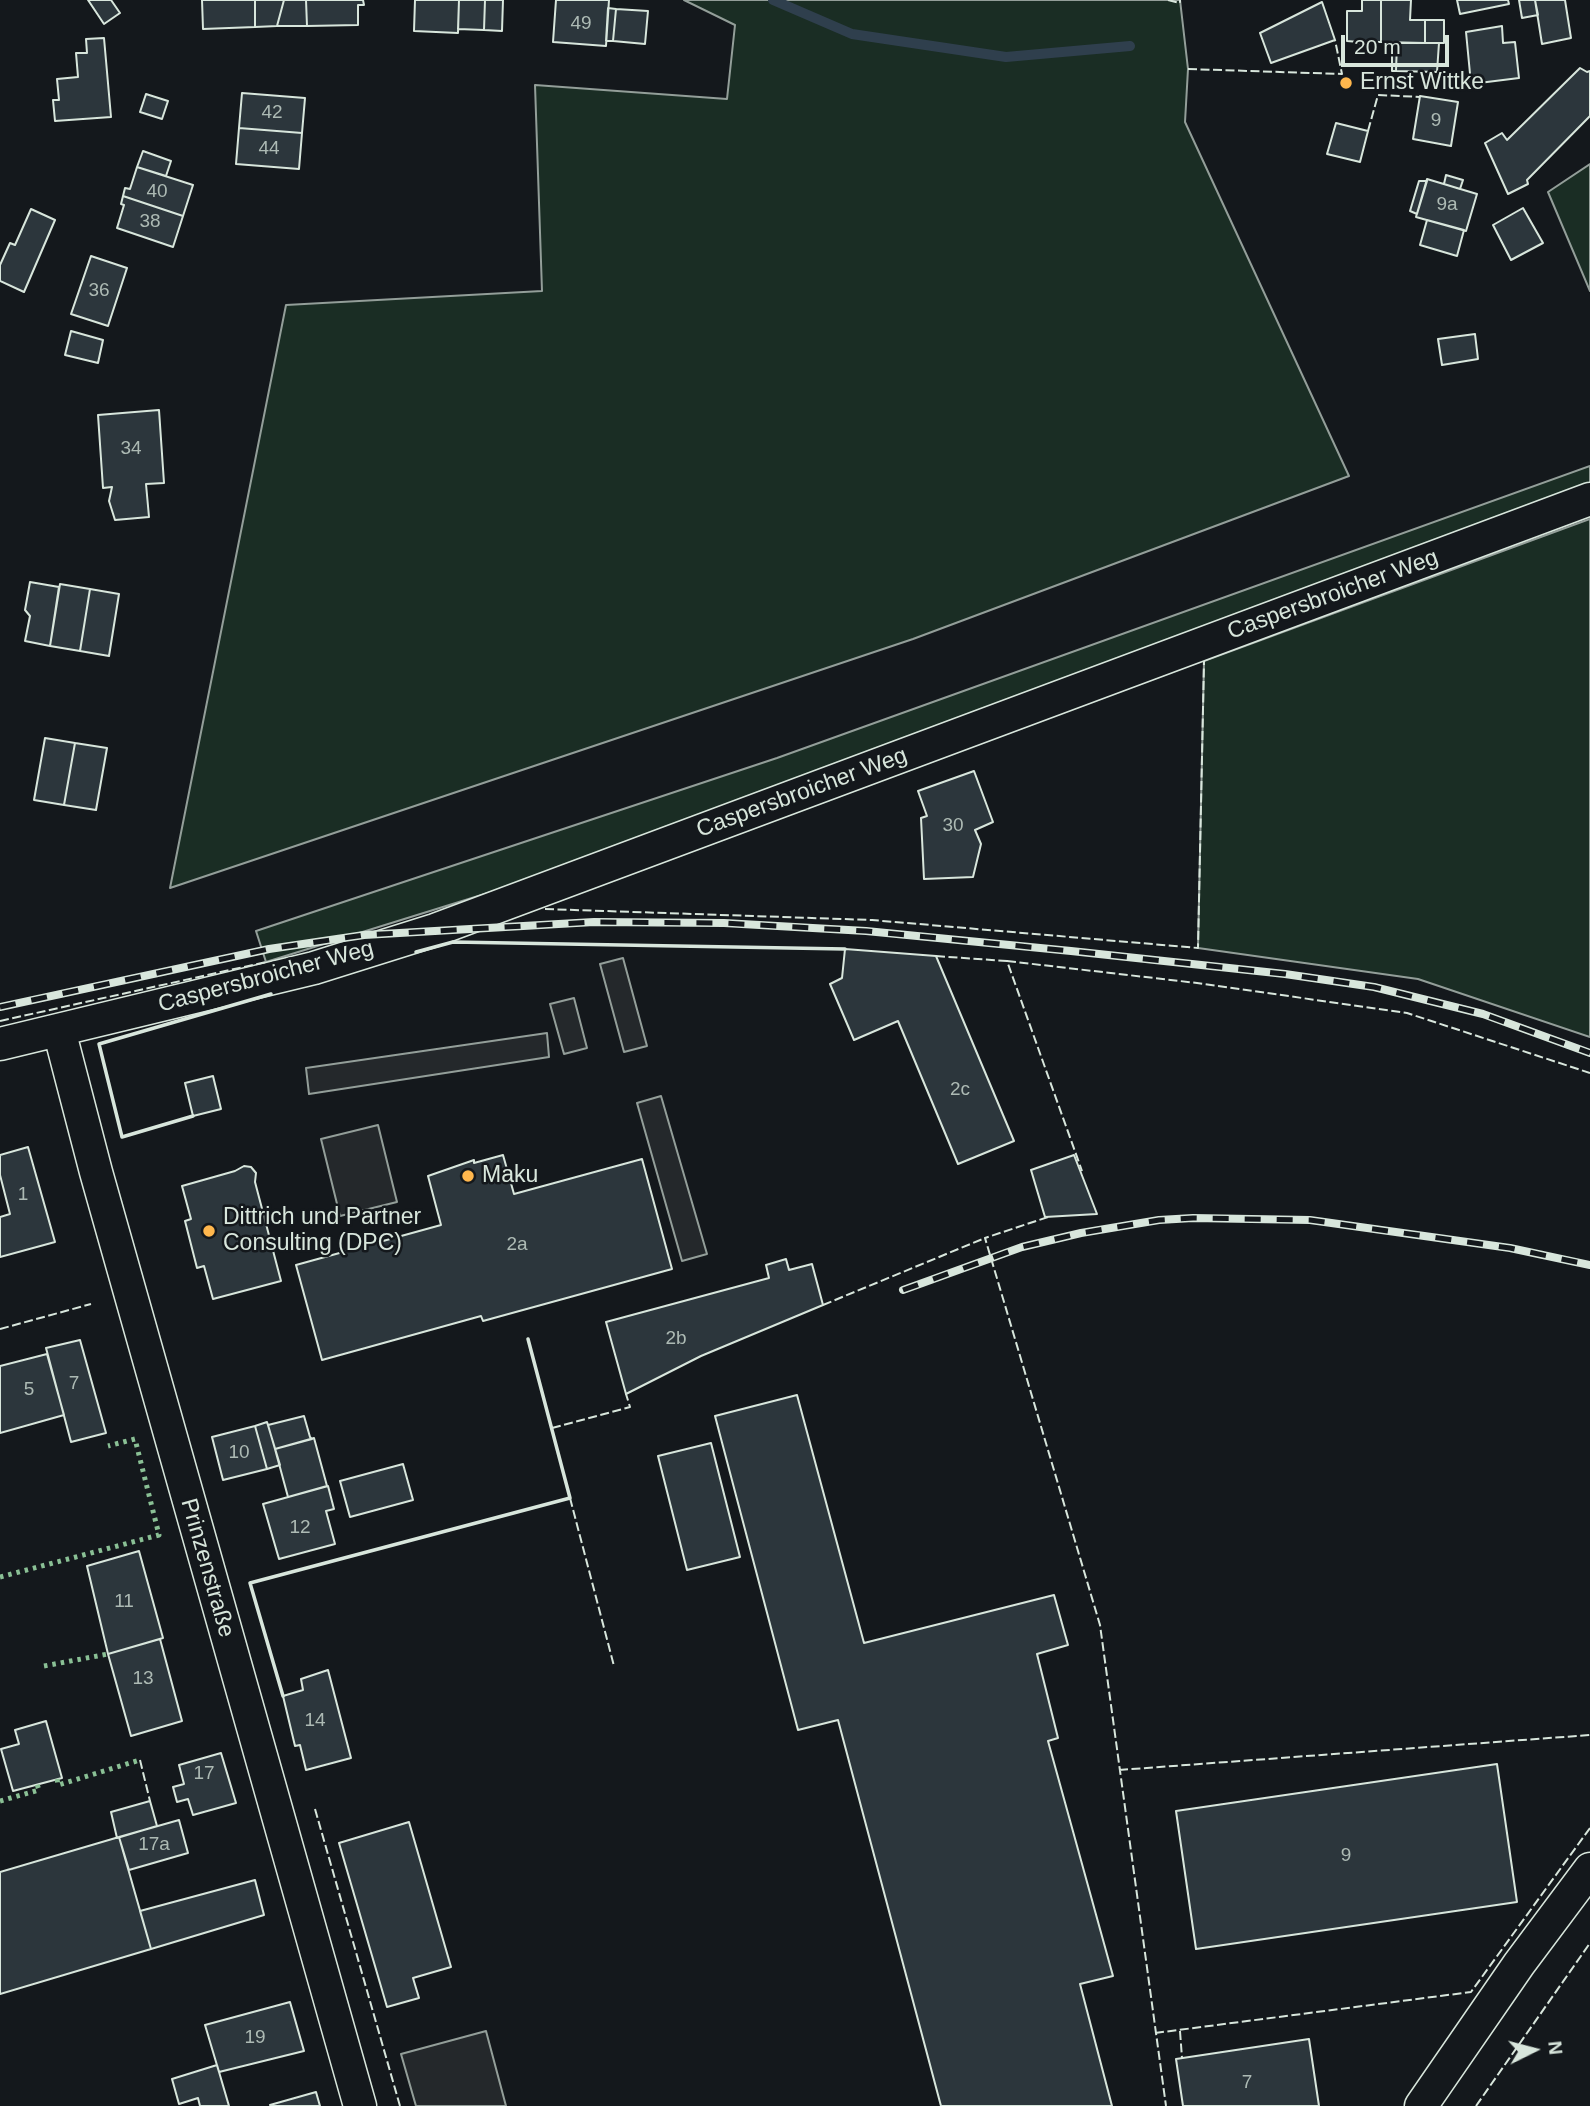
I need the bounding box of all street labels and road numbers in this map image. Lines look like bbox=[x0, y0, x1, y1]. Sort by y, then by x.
street label: Caspersbroicher Weg bbox=[1224, 544, 1442, 646]
street label: Caspersbroicher Weg bbox=[693, 742, 911, 844]
street label: Caspersbroicher Weg bbox=[155, 935, 377, 1019]
street label: Prinzenstraße bbox=[174, 1495, 240, 1641]

